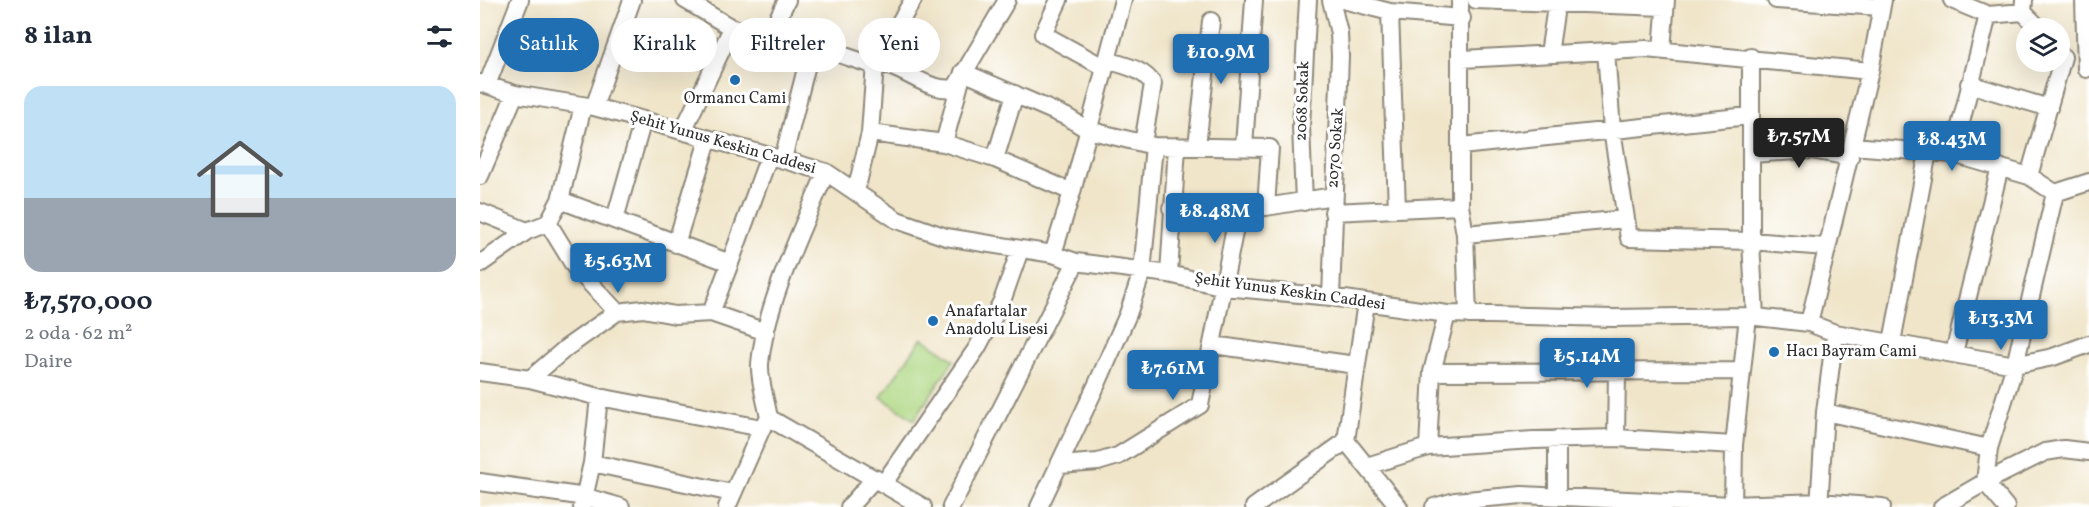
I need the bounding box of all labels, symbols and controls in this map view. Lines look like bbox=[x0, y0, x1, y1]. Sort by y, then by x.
text: 8 ilan bbox=[24, 18, 93, 54]
chip: Satılık bbox=[498, 18, 599, 72]
chip: Kiralık bbox=[611, 18, 717, 72]
chip: Filtreler bbox=[729, 18, 846, 72]
chip: Yeni bbox=[858, 18, 940, 72]
map controls bbox=[2016, 18, 2070, 72]
button: layers bbox=[2016, 18, 2070, 72]
icon: filters bbox=[423, 20, 456, 53]
pin: ₺10.9M bbox=[1172, 34, 1270, 85]
text: ₺10.9M bbox=[1187, 39, 1255, 67]
street label: 2068 Sokak bbox=[1291, 60, 1315, 142]
marker: Ormancı Cami bbox=[728, 73, 742, 87]
place label: Ormancı Cami bbox=[684, 88, 787, 110]
street label: Şehit Yunus Keskin Caddesi bbox=[627, 106, 819, 180]
street label: 2070 Sokak bbox=[1322, 107, 1350, 189]
pin: ₺7.57M bbox=[1750, 118, 1848, 169]
pin: ₺8.43M bbox=[1903, 121, 2001, 172]
text: ₺7.57M bbox=[1767, 123, 1831, 151]
icon: home bbox=[186, 125, 294, 233]
text: ₺8.43M bbox=[1917, 126, 1987, 154]
pin: ₺8.48M bbox=[1166, 193, 1264, 244]
text: ₺8.48M bbox=[1180, 198, 1250, 226]
pin: ₺5.63M bbox=[569, 243, 667, 294]
text: ₺5.63M bbox=[584, 248, 652, 276]
street label: Şehit Yunus Keskin Caddesi bbox=[1193, 268, 1387, 316]
text: ₺7,570,000 bbox=[24, 284, 153, 320]
pin: ₺13.3M bbox=[1952, 300, 2050, 351]
place label: Anafartalar Anadolu Lisesi bbox=[945, 301, 1048, 341]
text: ₺13.3M bbox=[1969, 305, 2033, 333]
marker: Anafartalar Anadolu Lisesi bbox=[926, 314, 940, 328]
text: 2 oda · 62 m² bbox=[24, 320, 133, 348]
pin: ₺5.14M bbox=[1538, 338, 1636, 389]
place label: Hacı Bayram Cami bbox=[1786, 341, 1917, 363]
text: ₺5.14M bbox=[1554, 343, 1620, 371]
marker: Hacı Bayram Cami bbox=[1767, 345, 1781, 359]
text: Daire bbox=[24, 348, 72, 376]
pin: ₺7.61M bbox=[1124, 350, 1222, 401]
text: ₺7.61M bbox=[1141, 355, 1205, 383]

